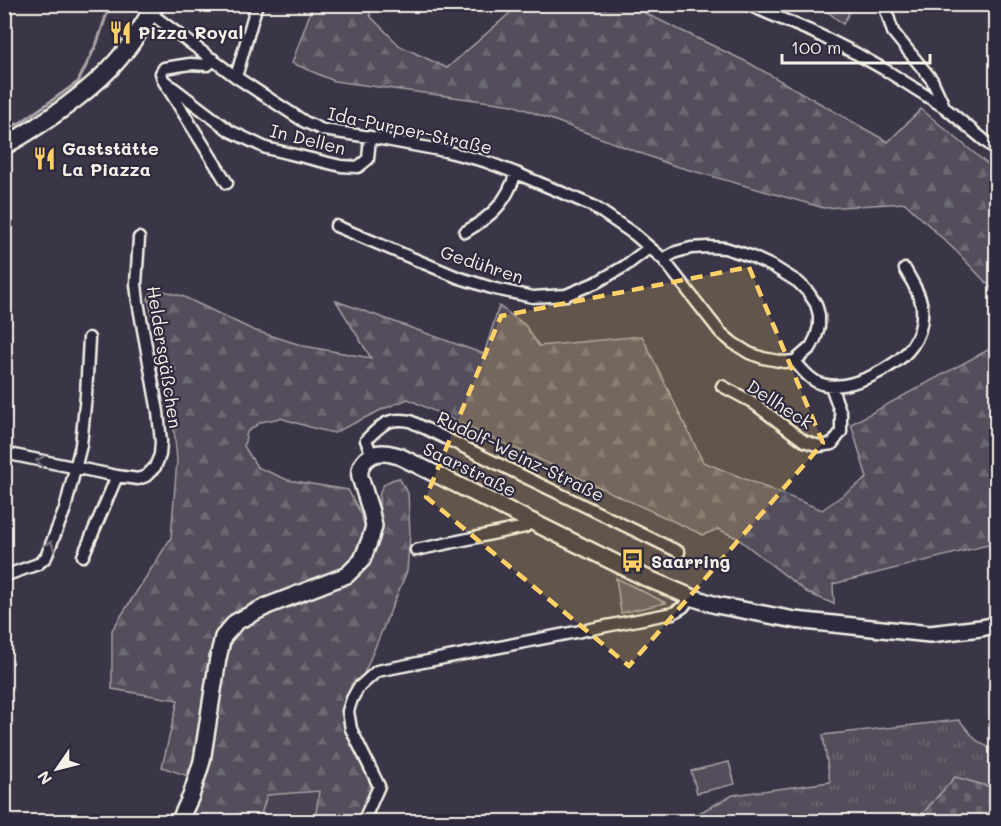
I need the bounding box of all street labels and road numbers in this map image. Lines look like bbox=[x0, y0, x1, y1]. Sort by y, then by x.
street label: Ida-Purper-Straße bbox=[325, 101, 495, 159]
street label: In Dellen bbox=[268, 118, 348, 160]
street label: Gedühren bbox=[437, 239, 527, 289]
street label: Heldersgäßchen bbox=[142, 284, 188, 430]
street label: Dellheck bbox=[742, 374, 818, 434]
street label: Rudolf-Weinz-Straße bbox=[433, 405, 609, 507]
street label: Saarstraße bbox=[419, 436, 521, 502]

